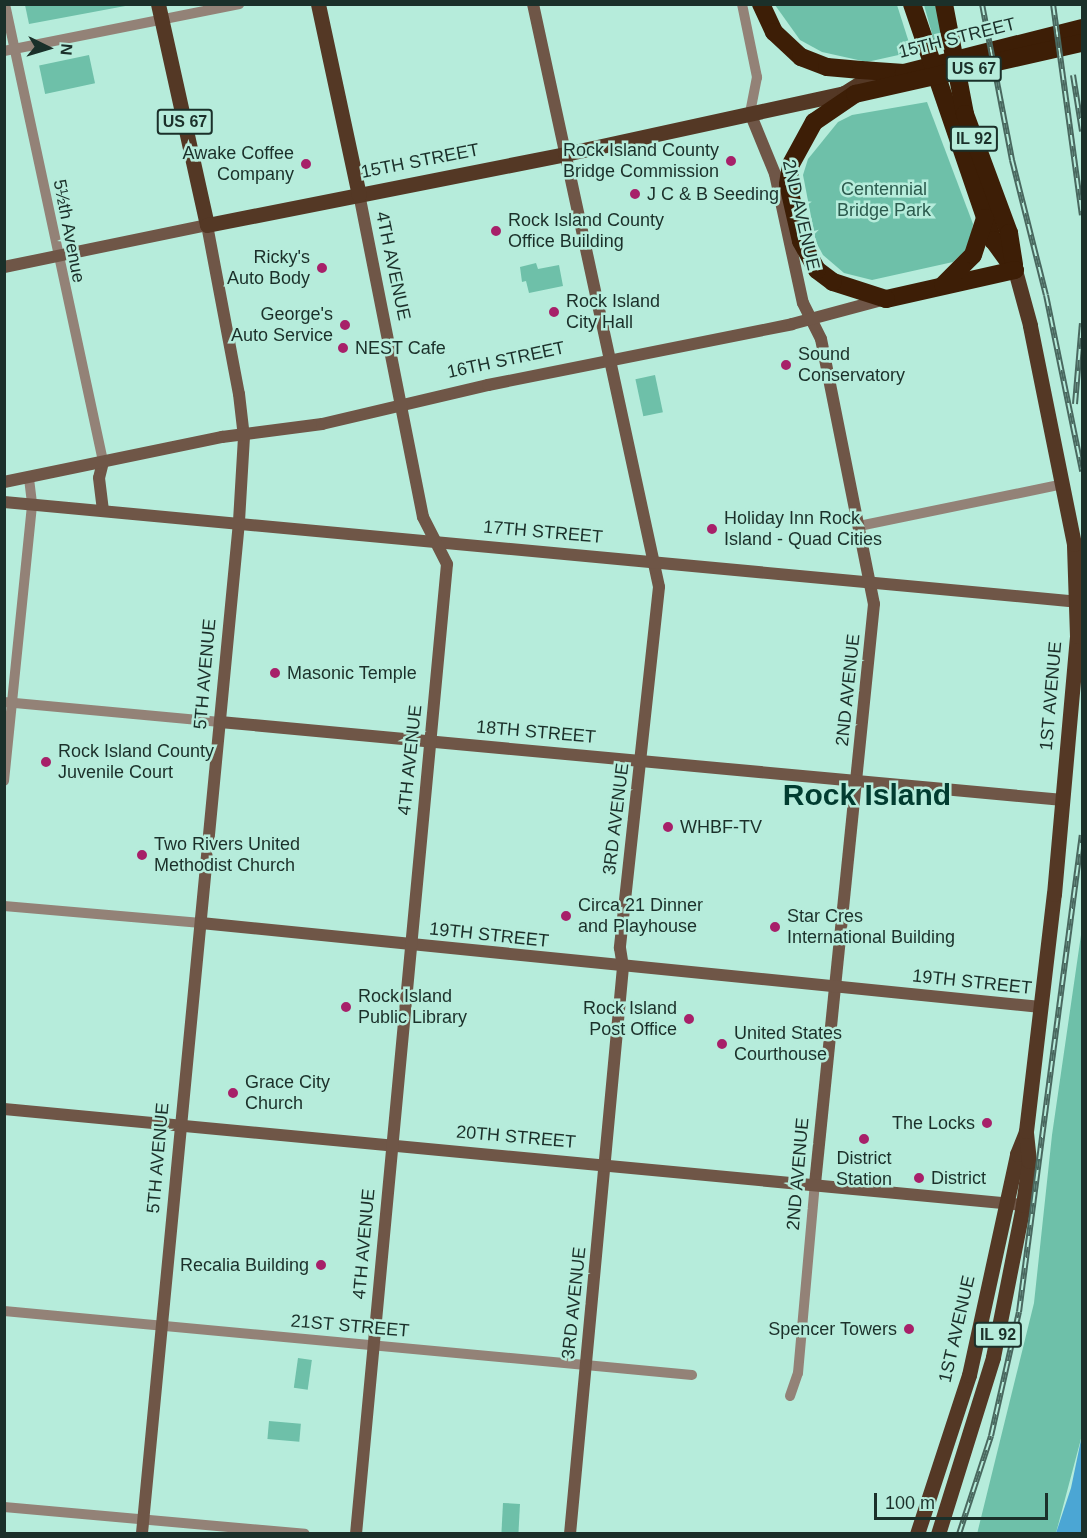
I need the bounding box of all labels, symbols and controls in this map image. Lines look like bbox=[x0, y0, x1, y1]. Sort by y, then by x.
street label: 15TH STREET bbox=[896, 13, 1018, 63]
north arrow bbox=[18, 18, 78, 78]
text: N bbox=[57, 43, 75, 56]
road number: US 67 bbox=[946, 56, 1002, 82]
road number: US 67 bbox=[156, 109, 213, 135]
road number: IL 92 bbox=[948, 126, 1000, 152]
street label: 15TH STREET bbox=[359, 139, 481, 183]
place label: Rock Island County Bridge Commission bbox=[563, 140, 719, 182]
place label: Awake Coffee Company bbox=[183, 143, 294, 186]
marker: Rock Island County Bridge Commission bbox=[724, 154, 738, 168]
marker: Awake Coffee Company bbox=[299, 157, 313, 171]
street label: 2ND AVENUE bbox=[778, 157, 824, 273]
street label: 5½th Avenue bbox=[48, 177, 90, 285]
park label: Centennial Bridge Park bbox=[837, 179, 931, 222]
place label: J C & B Seeding bbox=[647, 183, 779, 205]
marker: J C & B Seeding bbox=[628, 187, 642, 201]
street label: 4TH AVENUE bbox=[371, 209, 415, 323]
place label: Rock Island County Office Building bbox=[508, 210, 664, 252]
marker: Rock Island County Office Building bbox=[489, 224, 503, 238]
place label: Ricky's Auto Body bbox=[227, 247, 310, 290]
marker: Ricky's Auto Body bbox=[315, 261, 329, 275]
place label: Rock Island City Hall bbox=[566, 291, 660, 334]
place label: George's Auto Service bbox=[231, 304, 333, 346]
marker: Rock Island City Hall bbox=[547, 305, 561, 319]
marker: George's Auto Service bbox=[338, 318, 352, 332]
place label: NEST Cafe bbox=[355, 337, 446, 359]
street label: 16TH STREET bbox=[445, 337, 567, 383]
marker: NEST Cafe bbox=[336, 341, 350, 355]
place label: Sound Conservatory bbox=[798, 344, 905, 386]
marker: Sound Conservatory bbox=[779, 358, 793, 372]
place label: Holiday Inn Rock Island - Quad Cities bbox=[724, 508, 882, 550]
street label: 17TH STREET bbox=[482, 516, 604, 548]
marker: Holiday Inn Rock Island - Quad Cities bbox=[705, 522, 719, 536]
street label: 5TH AVENUE bbox=[189, 617, 221, 731]
street label: 2ND AVENUE bbox=[831, 632, 865, 748]
street label: 1ST AVENUE bbox=[1035, 640, 1067, 752]
place label: Masonic Temple bbox=[287, 662, 417, 684]
marker: Masonic Temple bbox=[268, 666, 282, 680]
street label: 4TH AVENUE bbox=[393, 703, 427, 817]
street label: 18TH STREET bbox=[475, 716, 597, 748]
place label: Rock Island County Juvenile Court bbox=[58, 741, 214, 783]
marker: Rock Island County Juvenile Court bbox=[39, 755, 53, 769]
street label: 3RD AVENUE bbox=[598, 761, 634, 877]
district label: Rock Island bbox=[783, 777, 951, 813]
place label: WHBF-TV bbox=[680, 816, 762, 838]
marker: WHBF-TV bbox=[661, 820, 675, 834]
place label: Two Rivers United Methodist Church bbox=[154, 834, 300, 876]
marker: Two Rivers United Methodist Church bbox=[135, 848, 149, 862]
place label: Circa 21 Dinner and Playhouse bbox=[578, 895, 703, 938]
place label: Star Cres International Building bbox=[787, 906, 955, 948]
marker: Circa 21 Dinner and Playhouse bbox=[559, 909, 573, 923]
street label: 19TH STREET bbox=[428, 918, 550, 952]
marker: Star Cres International Building bbox=[768, 920, 782, 934]
street label: 19TH STREET bbox=[911, 965, 1033, 999]
place label: Rock Island Public Library bbox=[358, 986, 467, 1028]
place label: Rock Island Post Office bbox=[583, 998, 677, 1040]
marker: Rock Island Public Library bbox=[339, 1000, 353, 1014]
marker: Rock Island Post Office bbox=[682, 1012, 696, 1026]
place label: United States Courthouse bbox=[734, 1023, 842, 1066]
marker: United States Courthouse bbox=[715, 1037, 729, 1051]
place label: Grace City Church bbox=[245, 1072, 330, 1114]
marker: Grace City Church bbox=[226, 1086, 240, 1100]
street label: 5TH AVENUE bbox=[142, 1101, 174, 1215]
place label: The Locks bbox=[892, 1112, 975, 1134]
street label: 2ND AVENUE bbox=[782, 1116, 814, 1232]
marker: The Locks bbox=[980, 1116, 994, 1130]
street label: 20TH STREET bbox=[455, 1121, 577, 1153]
marker: District Station bbox=[857, 1132, 871, 1146]
place label: District Station bbox=[836, 1148, 892, 1190]
place label: District bbox=[931, 1167, 986, 1189]
marker: District bbox=[912, 1171, 926, 1185]
street label: 4TH AVENUE bbox=[348, 1187, 380, 1301]
street label: 3RD AVENUE bbox=[557, 1245, 591, 1361]
place label: Recalia Building bbox=[180, 1254, 309, 1276]
marker: Recalia Building bbox=[314, 1258, 328, 1272]
street label: 1ST AVENUE bbox=[934, 1273, 980, 1385]
street label: 21ST STREET bbox=[290, 1310, 410, 1342]
place label: Spencer Towers bbox=[768, 1318, 897, 1340]
marker: Spencer Towers bbox=[902, 1322, 916, 1336]
road number: IL 92 bbox=[972, 1322, 1024, 1348]
scale bar bbox=[877, 1481, 1051, 1519]
text: 100 m bbox=[885, 1493, 935, 1513]

